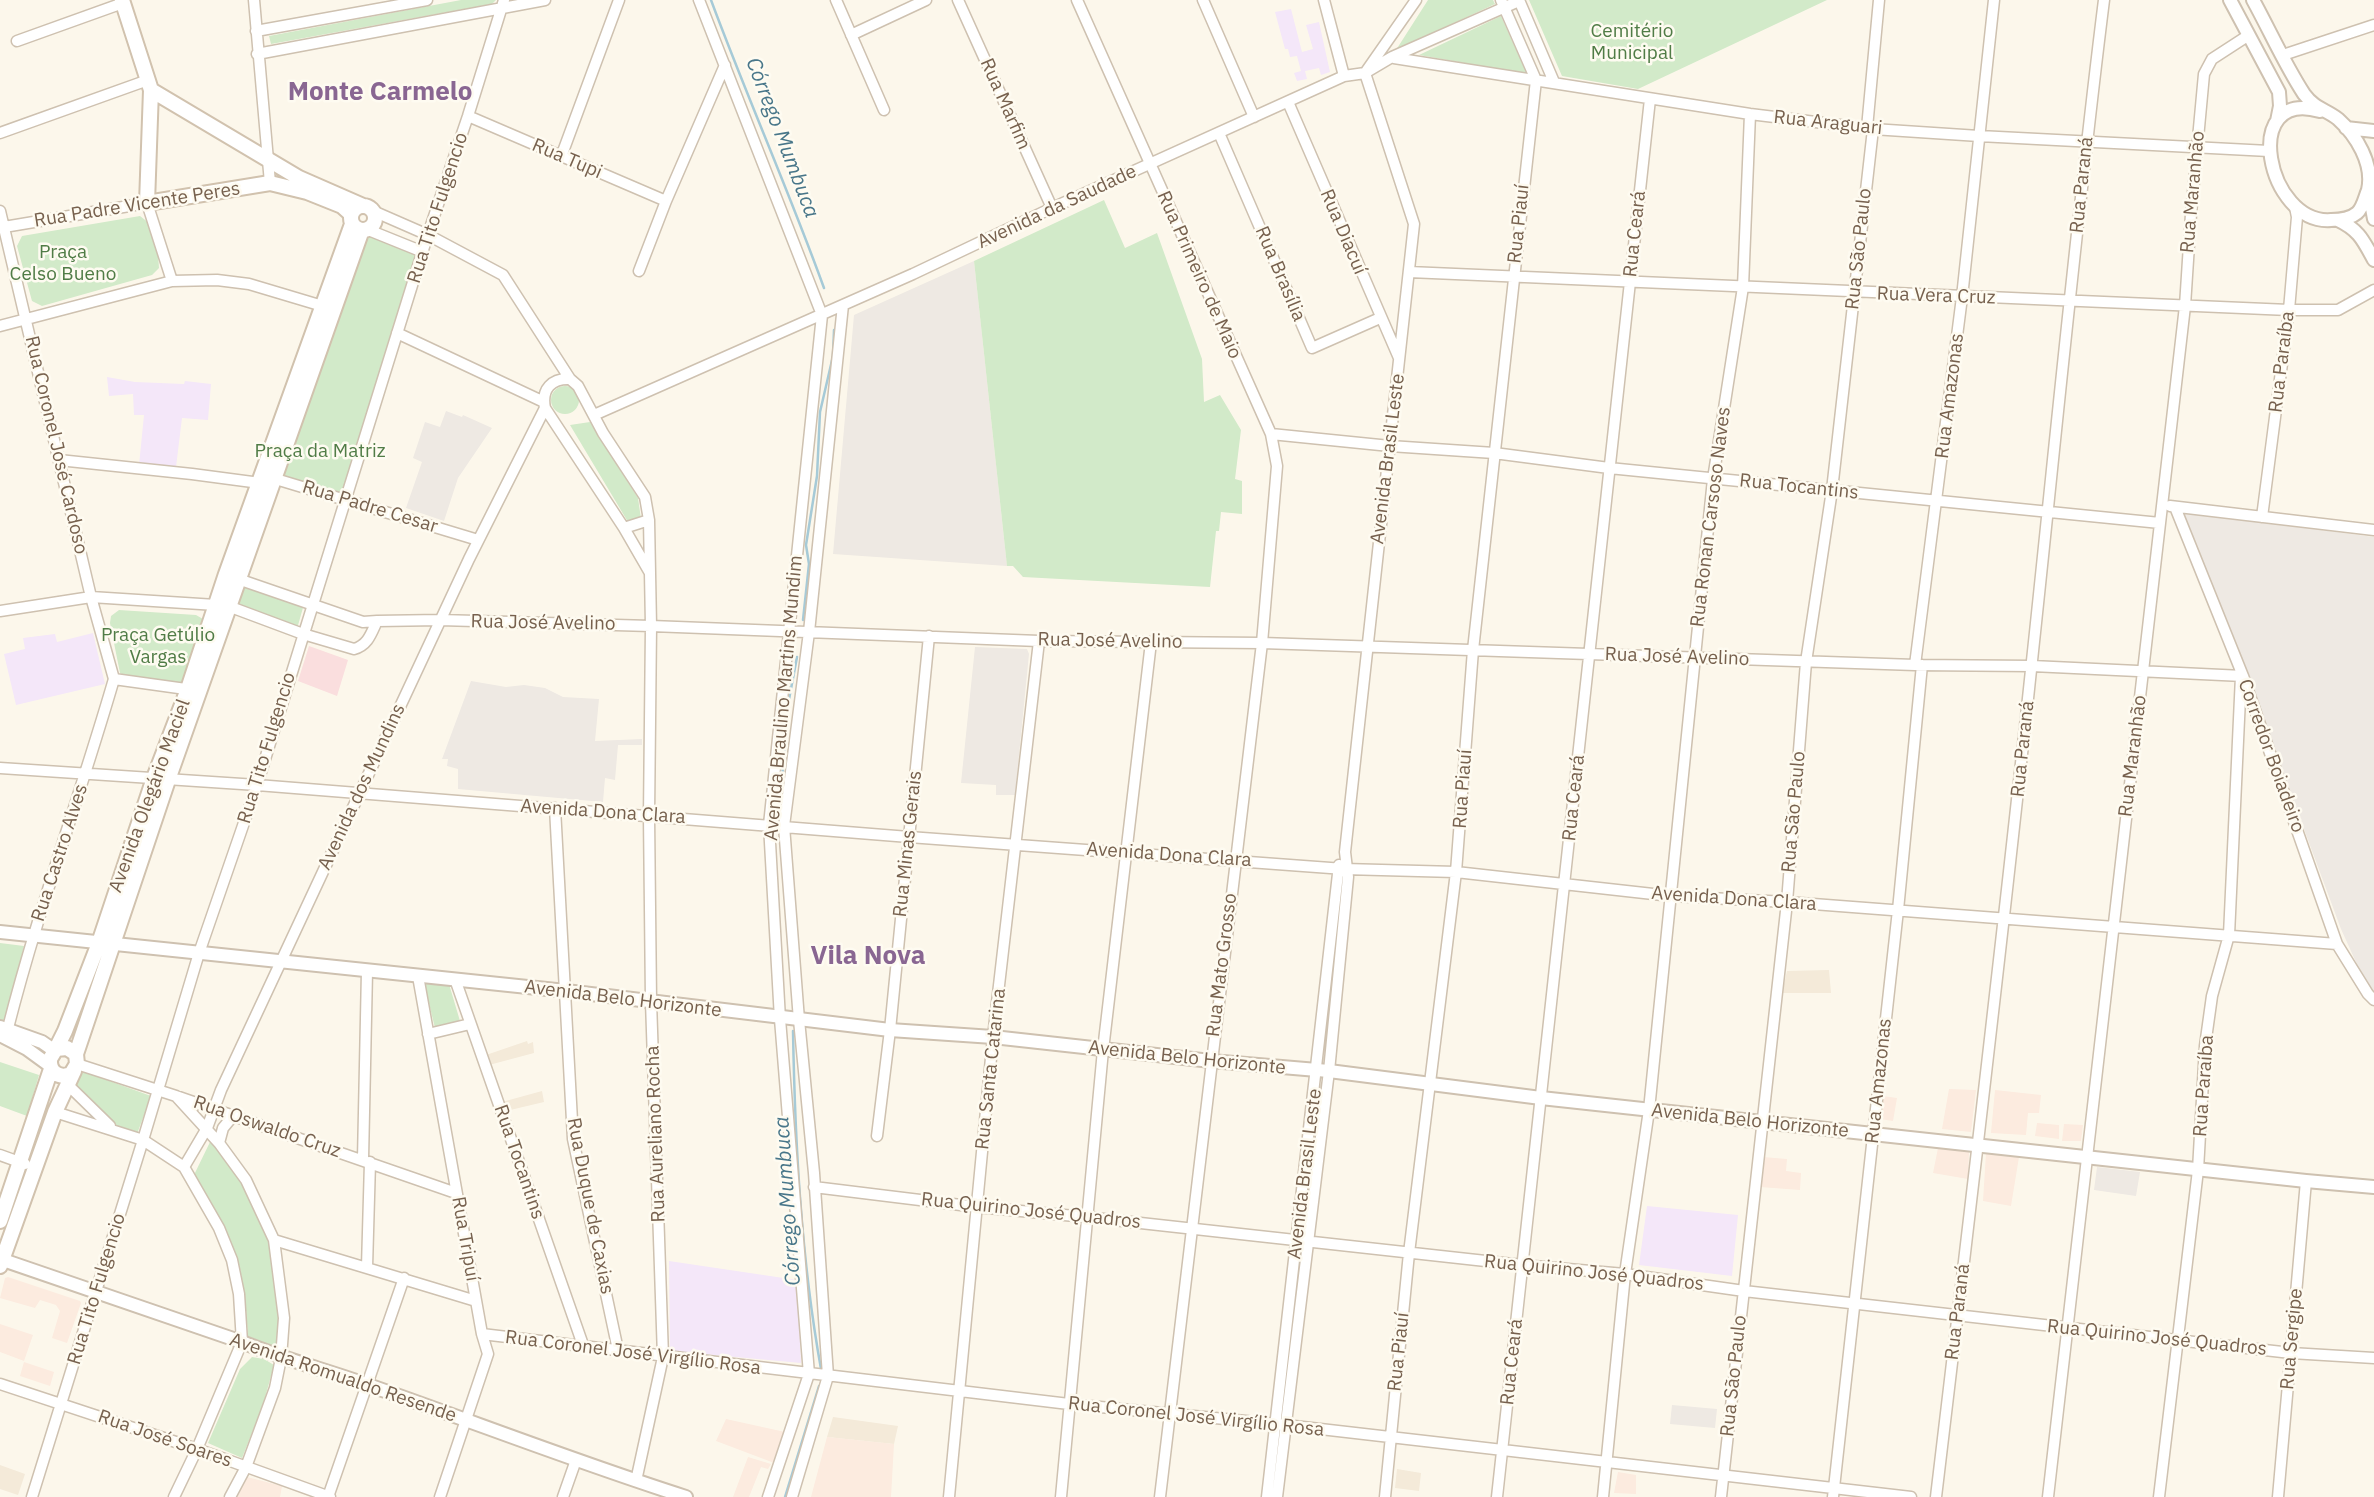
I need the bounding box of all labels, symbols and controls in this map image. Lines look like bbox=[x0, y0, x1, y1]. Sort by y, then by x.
park label: Cemitério Municipal bbox=[1591, 21, 1673, 65]
water label: Córrego Mumbuca bbox=[740, 54, 824, 222]
street label: Rua Marfim bbox=[975, 55, 1035, 153]
district label: Monte Carmelo bbox=[288, 76, 472, 108]
street label: Rua Araguari bbox=[1772, 106, 1884, 140]
street label: Rua Tito Fulgencio bbox=[403, 130, 473, 286]
street label: Rua Maranhão bbox=[2176, 130, 2210, 254]
street label: Rua Tupi bbox=[528, 134, 606, 184]
street label: Rua Paraná bbox=[2066, 136, 2098, 234]
street label: Avenida da Saudade bbox=[974, 160, 1140, 254]
street label: Rua Padre Vicente Peres bbox=[32, 177, 242, 233]
street label: Rua Piauí bbox=[1504, 183, 1534, 265]
street label: Rua Diacuí bbox=[1315, 186, 1371, 278]
street label: Rua São Paulo bbox=[1841, 187, 1877, 311]
street label: Rua Primeiro de Maio bbox=[1152, 188, 1246, 362]
street label: Rua Ceará bbox=[1619, 190, 1651, 278]
street label: Rua Brasília bbox=[1250, 223, 1310, 325]
park label: Praça Celso Bueno bbox=[10, 242, 116, 286]
street label: Rua Vera Cruz bbox=[1876, 283, 1996, 309]
street label: Rua Paraíba bbox=[2264, 310, 2300, 414]
street label: Rua Amazonas bbox=[1931, 332, 1969, 460]
street label: Rua Coronel José Cardoso bbox=[20, 334, 92, 556]
street label: Avenida Brasil Leste bbox=[1366, 372, 1410, 546]
street label: Rua Ronan Carsoso Naves bbox=[1686, 406, 1736, 628]
park label: Praça da Matriz bbox=[255, 441, 385, 463]
street label: Rua Tocantins bbox=[1738, 469, 1860, 505]
street label: Rua Padre Cesar bbox=[300, 476, 440, 538]
street label: Avenida Braulino Martins Mundim bbox=[760, 554, 808, 842]
street label: Rua José Avelino bbox=[470, 610, 616, 636]
park label: Praça Getúlio Vargas bbox=[101, 625, 215, 669]
street label: Rua José Avelino bbox=[1037, 628, 1183, 654]
street label: Rua José Avelino bbox=[1604, 643, 1750, 671]
street label: Rua Tito Fulgencio bbox=[233, 670, 301, 826]
street label: Corredor Boiadeiro bbox=[2233, 676, 2309, 836]
street label: Rua Maranhão bbox=[2114, 694, 2152, 818]
street label: Avenida Olegário Maciel bbox=[104, 696, 196, 896]
street label: Avenida dos Mundins bbox=[313, 700, 411, 874]
street label: Rua Paraná bbox=[2007, 700, 2039, 798]
street label: Rua Piauí bbox=[1449, 749, 1477, 829]
street label: Rua São Paulo bbox=[1777, 750, 1811, 874]
street label: Rua Ceará bbox=[1558, 754, 1590, 842]
street label: Rua Minas Gerais bbox=[889, 770, 927, 918]
street label: Rua Castro Alves bbox=[27, 781, 93, 925]
street label: Avenida Dona Clara bbox=[520, 795, 686, 829]
street label: Avenida Dona Clara bbox=[1086, 838, 1252, 872]
street label: Avenida Dona Clara bbox=[1651, 882, 1817, 916]
street label: Rua Mato Grosso bbox=[1202, 892, 1242, 1038]
district label: Vila Nova bbox=[811, 940, 925, 972]
street label: Avenida Belo Horizonte bbox=[523, 976, 723, 1022]
street label: Rua Santa Catarina bbox=[971, 987, 1011, 1151]
street label: Rua Amazonas bbox=[1861, 1017, 1897, 1145]
street label: Rua Paraíba bbox=[2189, 1034, 2219, 1138]
street label: Avenida Belo Horizonte bbox=[1087, 1036, 1287, 1080]
street label: Rua Aureliano Rocha bbox=[642, 1045, 670, 1223]
street label: Avenida Brasil Leste bbox=[1283, 1087, 1327, 1261]
street label: Rua Oswaldo Cruz bbox=[190, 1091, 344, 1163]
street label: Avenida Belo Horizonte bbox=[1650, 1099, 1850, 1143]
street label: Rua Tocantins bbox=[489, 1102, 549, 1222]
street label: Rua Duque de Caxias bbox=[562, 1116, 618, 1296]
water label: Córrego Mumbuca bbox=[770, 1116, 806, 1286]
street label: Rua Quirino José Quadros bbox=[920, 1188, 1142, 1234]
street label: Rua Tripuí bbox=[446, 1195, 484, 1283]
street label: Rua Tito Fulgencio bbox=[63, 1211, 131, 1367]
street label: Rua Quirino José Quadros bbox=[1483, 1250, 1705, 1296]
street label: Rua Paraná bbox=[1941, 1262, 1975, 1362]
street label: Rua Sergipe bbox=[2276, 1287, 2308, 1391]
street label: Rua Piauí bbox=[1384, 1311, 1414, 1393]
street label: Rua São Paulo bbox=[1716, 1314, 1752, 1438]
street label: Rua Quirino José Quadros bbox=[2046, 1315, 2268, 1361]
street label: Rua Ceará bbox=[1496, 1318, 1528, 1406]
street label: Rua Coronel José Virgílio Rosa bbox=[504, 1326, 762, 1380]
street label: Avenida Romualdo Resende bbox=[227, 1328, 459, 1428]
street label: Rua Coronel José Virgílio Rosa bbox=[1067, 1392, 1325, 1442]
street label: Rua José Soares bbox=[95, 1405, 235, 1473]

